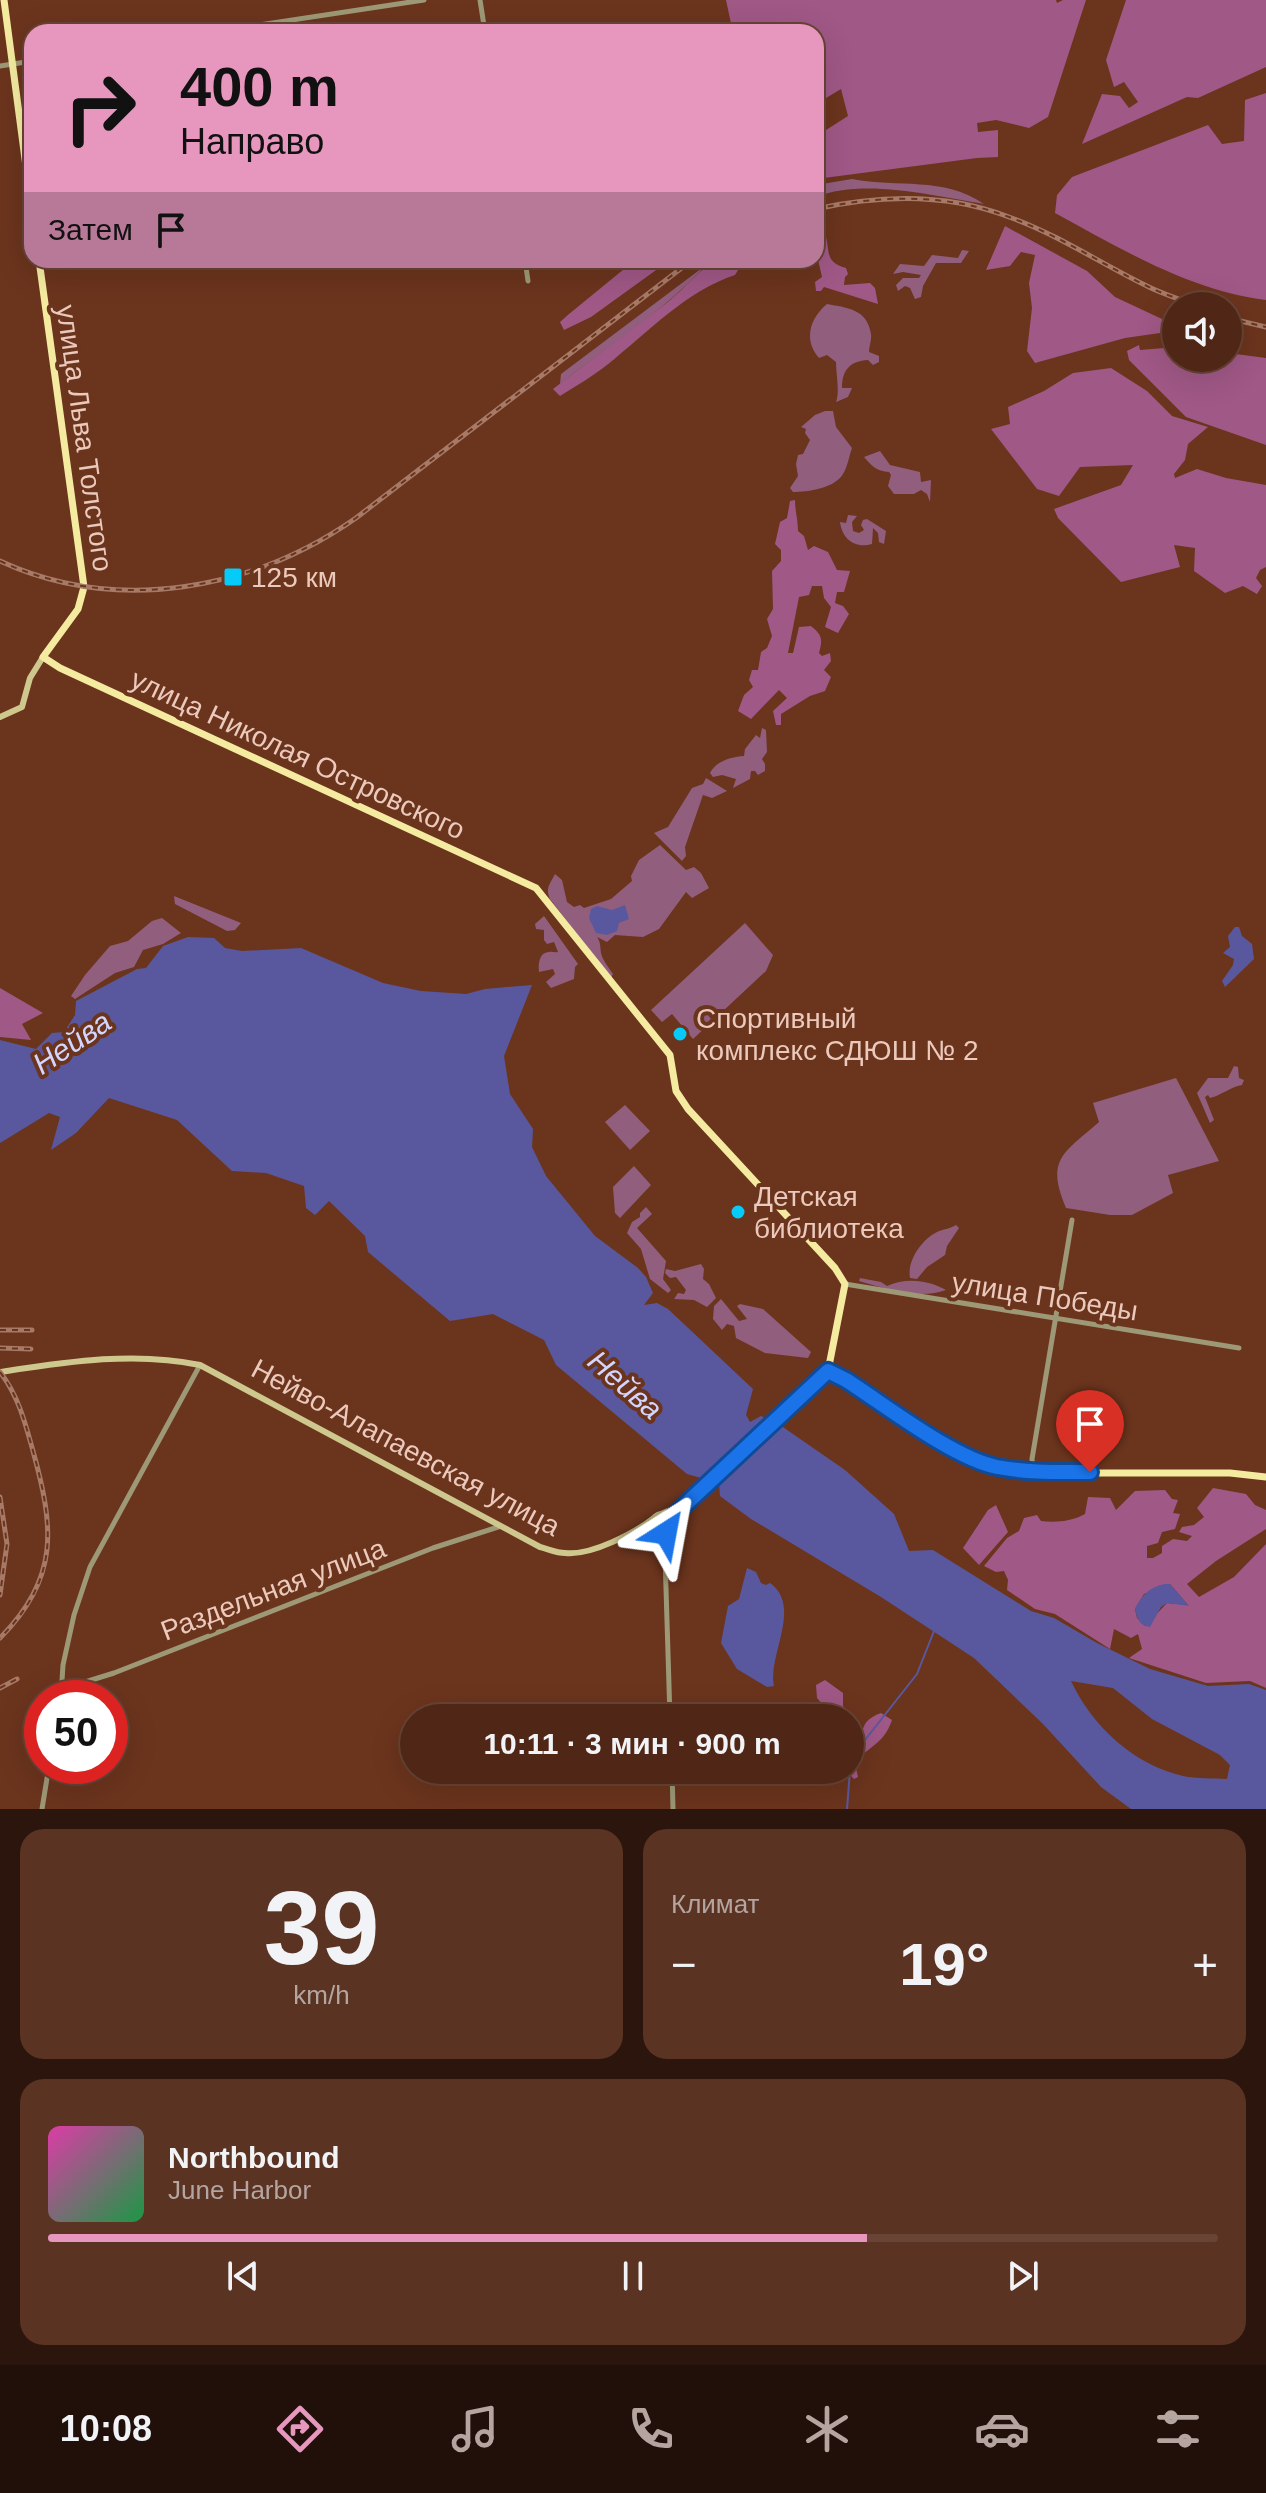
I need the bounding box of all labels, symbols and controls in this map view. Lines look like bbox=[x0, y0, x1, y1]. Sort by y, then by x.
text: 400 m bbox=[180, 55, 339, 118]
icon: right bbox=[48, 56, 152, 160]
text: Направо bbox=[180, 121, 324, 162]
icon: arrive bbox=[149, 208, 193, 252]
text: Затем bbox=[48, 213, 133, 246]
map controls bbox=[1162, 292, 1242, 372]
button: sound bbox=[1162, 292, 1242, 372]
street label: улица Льва Толстого bbox=[50, 303, 119, 573]
place label: 125 км bbox=[251, 562, 337, 593]
marker: 125 км bbox=[222, 566, 244, 588]
street label: улица Николая Островского bbox=[126, 663, 470, 846]
place label: Спортивный комплекс СДЮШ № 2 bbox=[696, 1003, 979, 1066]
water label: Нейва bbox=[27, 1005, 117, 1081]
marker: Спортивный комплекс СДЮШ № 2 bbox=[671, 1025, 689, 1043]
place label: Детская библиотека bbox=[754, 1181, 904, 1244]
marker: Детская библиотека bbox=[729, 1203, 747, 1221]
street label: улица Победы bbox=[950, 1267, 1140, 1326]
water label: Нейва bbox=[582, 1344, 669, 1426]
street label: Нейво-Алапаевская улица bbox=[246, 1353, 566, 1542]
pin bbox=[1056, 1390, 1124, 1472]
icon: arrive bbox=[1068, 1402, 1112, 1446]
position arrow bbox=[624, 1491, 708, 1575]
street label: Раздельная улица bbox=[156, 1532, 390, 1647]
speed limit sign: 50 bbox=[24, 1680, 128, 1784]
text: 10:11 · 3 мин · 900 m bbox=[483, 1727, 781, 1760]
text: 39 bbox=[264, 1870, 379, 1986]
text: Климат bbox=[671, 1889, 760, 1919]
text: 19° bbox=[899, 1931, 990, 1998]
text: − bbox=[671, 1940, 697, 1989]
text: + bbox=[1192, 1940, 1218, 1989]
text: km/h bbox=[293, 1980, 350, 2010]
text: Northbound bbox=[168, 2141, 340, 2174]
text: June Harbor bbox=[168, 2175, 311, 2205]
icon: previous bbox=[221, 2254, 265, 2298]
icon: pause bbox=[611, 2254, 655, 2298]
icon: next bbox=[1001, 2254, 1045, 2298]
icon: directions bbox=[272, 2401, 328, 2457]
icon: music bbox=[447, 2401, 503, 2457]
icon: phone bbox=[623, 2401, 679, 2457]
icon: climate bbox=[799, 2401, 855, 2457]
icon: car bbox=[974, 2401, 1030, 2457]
icon: filters bbox=[1150, 2401, 1206, 2457]
text: 10:08 bbox=[60, 2408, 152, 2449]

